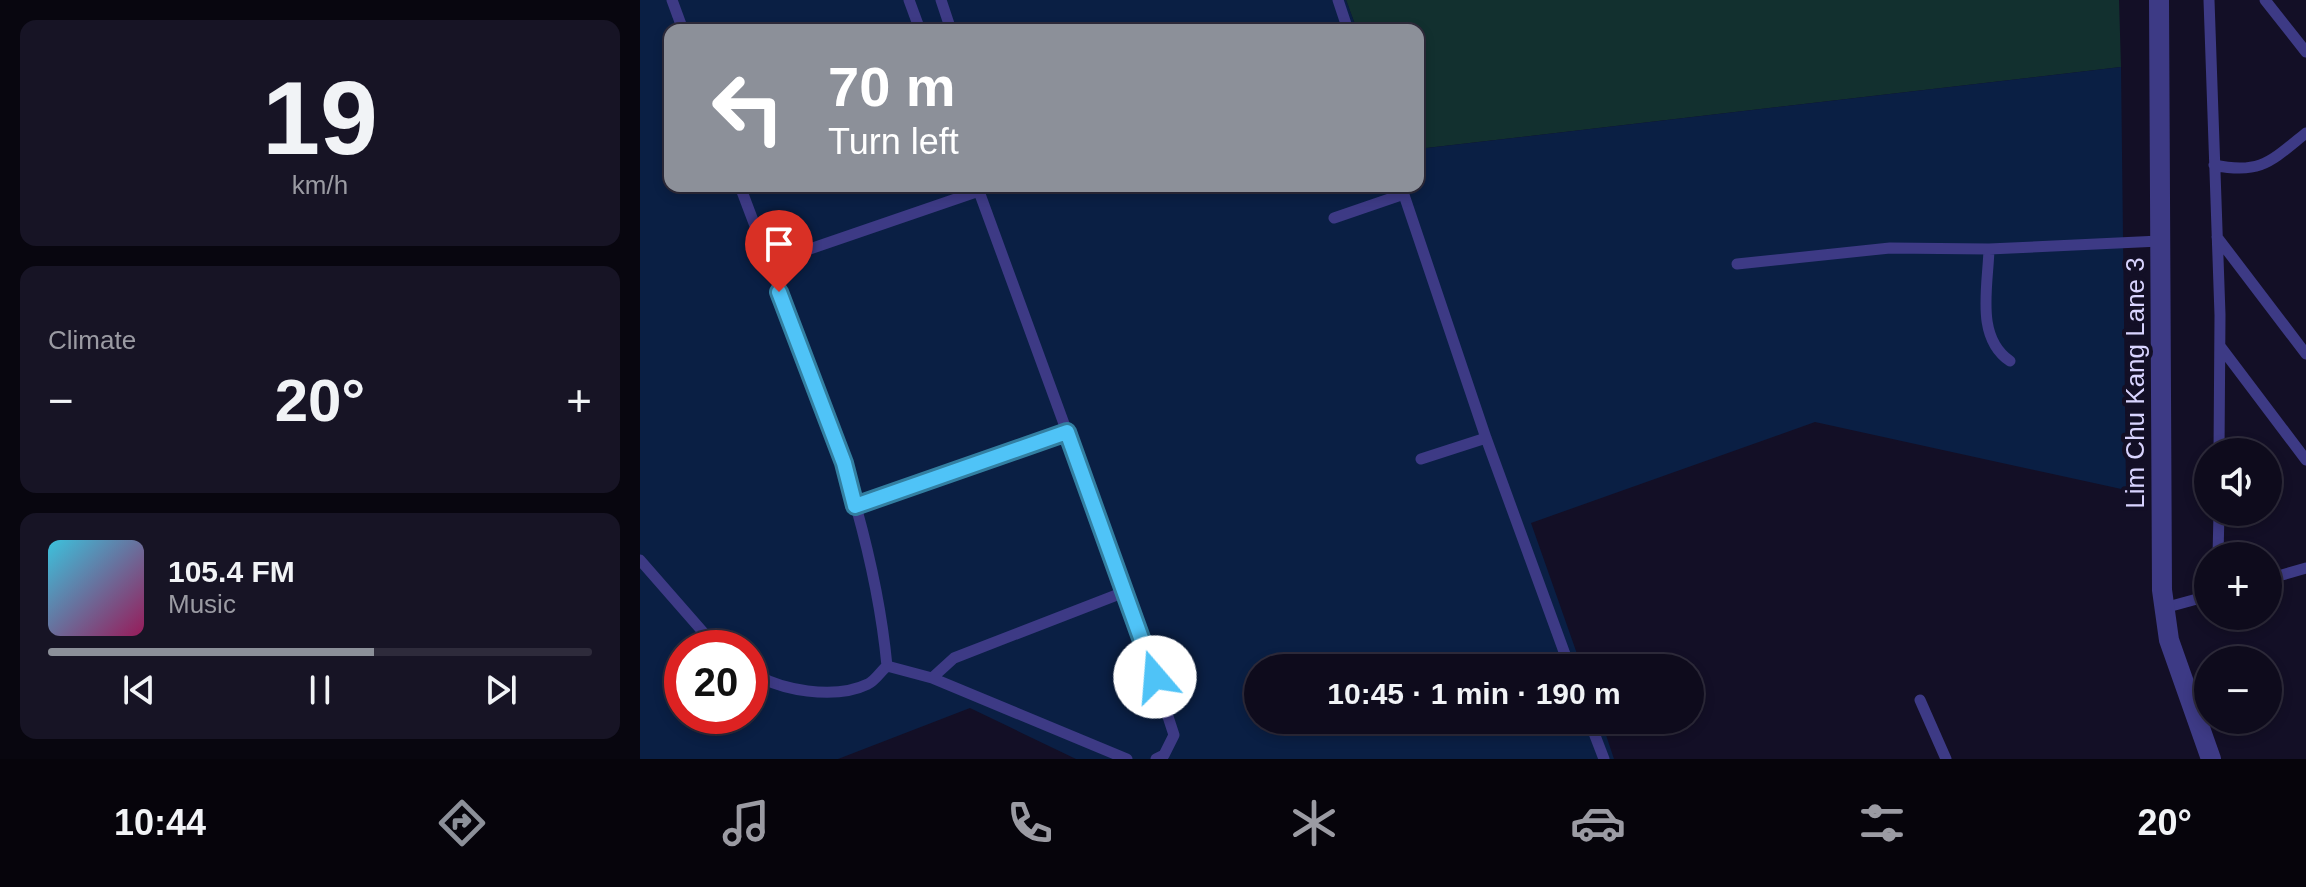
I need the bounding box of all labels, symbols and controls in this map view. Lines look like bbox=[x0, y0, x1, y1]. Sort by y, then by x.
text: 70 m bbox=[828, 55, 956, 118]
icon: left bbox=[696, 56, 800, 160]
text: 19 bbox=[262, 60, 378, 176]
text: Turn left bbox=[828, 121, 959, 162]
text: km/h bbox=[292, 170, 348, 200]
pin bbox=[745, 210, 813, 292]
icon: arrive bbox=[757, 222, 801, 266]
street label: Lim Chu Kang Lane 3 bbox=[2120, 257, 2150, 509]
text: Climate bbox=[48, 325, 136, 355]
text: 20° bbox=[275, 367, 365, 434]
text: − bbox=[48, 376, 74, 425]
text: + bbox=[566, 376, 592, 425]
map controls bbox=[2194, 438, 2282, 734]
button: sound bbox=[2194, 438, 2282, 526]
button: + bbox=[2194, 542, 2282, 630]
text: 105.4 FM bbox=[168, 555, 295, 588]
text: Music bbox=[168, 589, 236, 619]
speed limit sign: 20 bbox=[664, 630, 768, 734]
position arrow bbox=[1113, 635, 1197, 719]
button: − bbox=[2194, 646, 2282, 734]
icon: previous bbox=[117, 668, 161, 712]
icon: pause bbox=[298, 668, 342, 712]
icon: next bbox=[479, 668, 523, 712]
text: 10:45 · 1 min · 190 m bbox=[1327, 677, 1621, 710]
icon: directions bbox=[434, 795, 490, 851]
icon: music bbox=[718, 795, 774, 851]
icon: phone bbox=[1002, 795, 1058, 851]
icon: climate bbox=[1286, 795, 1342, 851]
icon: car bbox=[1570, 795, 1626, 851]
icon: filters bbox=[1854, 795, 1910, 851]
text: 10:44 bbox=[114, 802, 206, 843]
text: 20° bbox=[2137, 802, 2192, 843]

